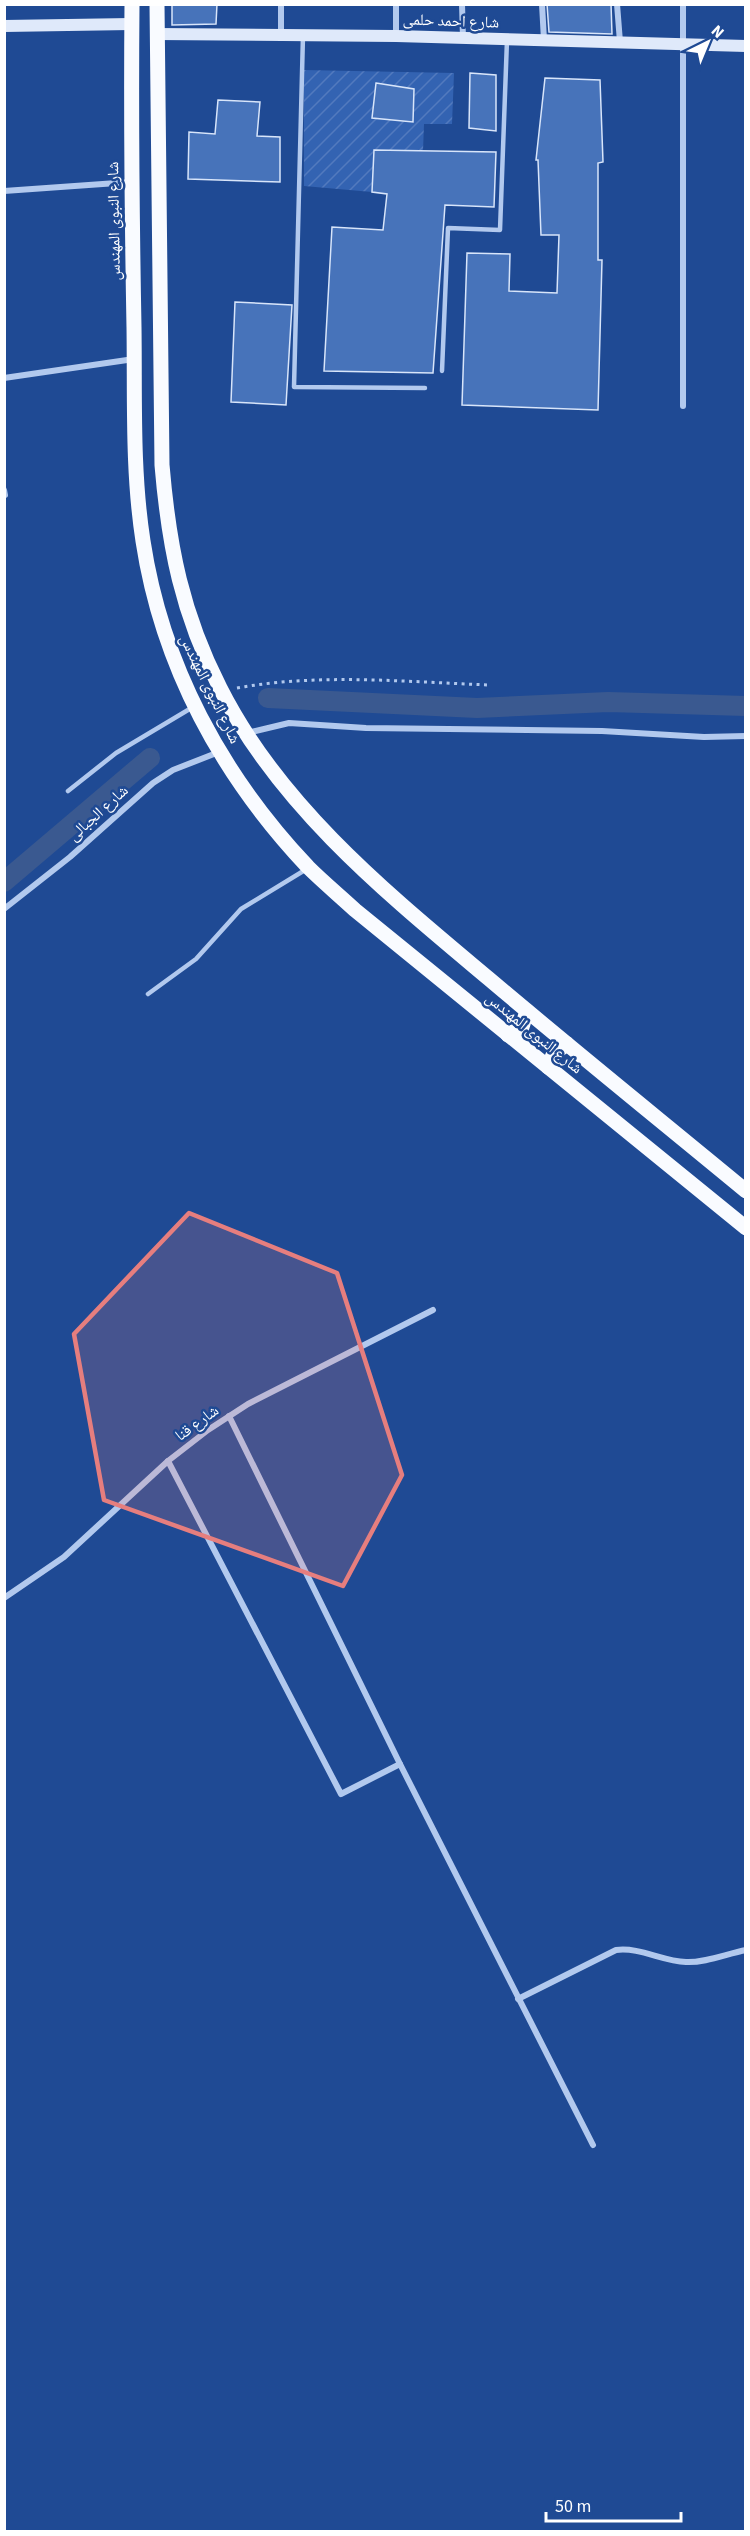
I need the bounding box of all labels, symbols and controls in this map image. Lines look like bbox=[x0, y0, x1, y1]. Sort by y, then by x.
street label: شارع احمد حلمى bbox=[402, 8, 500, 34]
north arrow bbox=[678, 12, 738, 72]
text: N bbox=[706, 20, 729, 43]
street label: شارع النبوى المهندس bbox=[102, 161, 126, 281]
street label: شارع النبوى المهندس bbox=[174, 631, 246, 747]
street label: شارع الجبالى bbox=[63, 780, 133, 846]
street label: شارع النبوى المهندس bbox=[481, 987, 587, 1079]
street label: شارع قنا bbox=[171, 1400, 223, 1446]
scale bar bbox=[546, 2485, 681, 2523]
text: 50 m bbox=[555, 2494, 591, 2519]

